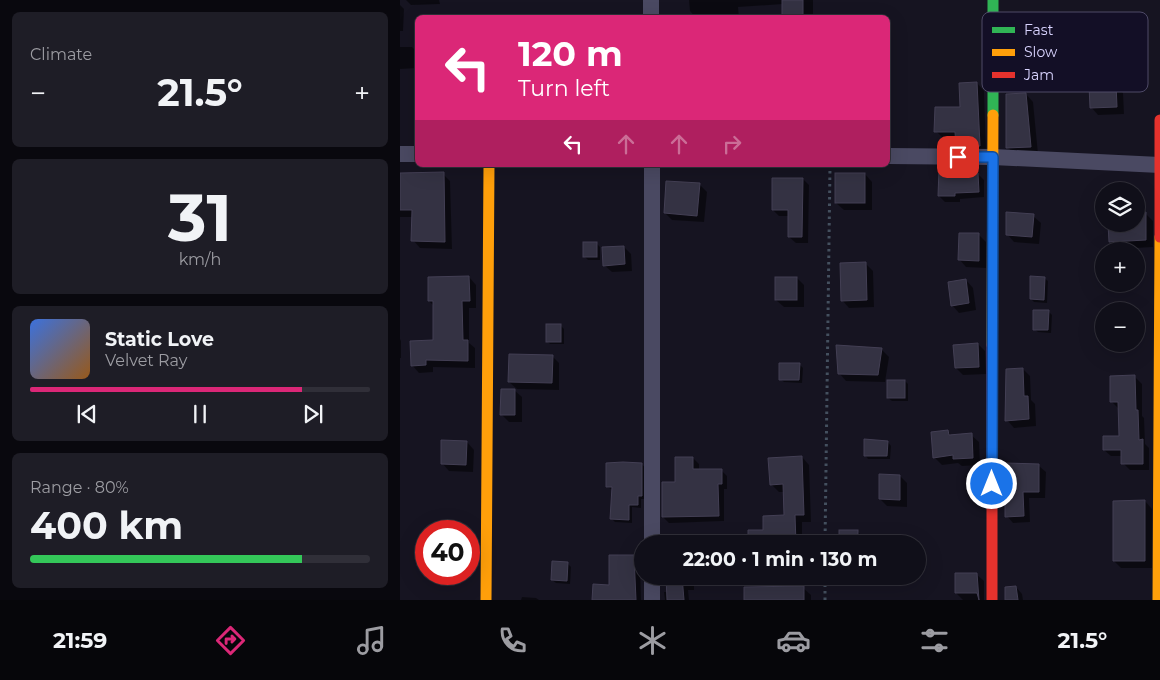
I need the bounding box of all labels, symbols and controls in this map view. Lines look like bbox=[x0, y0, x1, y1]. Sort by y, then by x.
legend bbox=[982, 12, 1148, 92]
text: Fast bbox=[1024, 21, 1054, 39]
text: 120 m bbox=[518, 32, 623, 75]
icon: left bbox=[435, 35, 500, 100]
text: Slow bbox=[1024, 43, 1058, 61]
text: Climate bbox=[30, 45, 92, 64]
text: Jam bbox=[1023, 66, 1054, 84]
text: 21.5° bbox=[157, 69, 243, 116]
text: Turn left bbox=[518, 75, 610, 102]
text: − bbox=[30, 76, 46, 110]
text: + bbox=[354, 76, 370, 110]
icon: left bbox=[559, 130, 587, 158]
icon: ahead bbox=[612, 130, 640, 158]
icon: ahead bbox=[665, 130, 693, 158]
icon: right bbox=[718, 130, 746, 158]
pin bbox=[937, 136, 979, 178]
icon: arrive bbox=[944, 143, 972, 171]
text: 31 bbox=[168, 178, 232, 257]
map controls bbox=[1095, 182, 1145, 352]
button: layers bbox=[1095, 182, 1145, 232]
button: + bbox=[1095, 242, 1145, 292]
text: km/h bbox=[179, 250, 221, 269]
button: − bbox=[1095, 302, 1145, 352]
text: Static Love bbox=[105, 328, 214, 351]
text: Velvet Ray bbox=[105, 351, 187, 370]
icon: previous bbox=[73, 400, 101, 428]
icon: pause bbox=[186, 400, 214, 428]
icon: next bbox=[299, 400, 327, 428]
position arrow bbox=[965, 457, 1017, 509]
text: Range · 80% bbox=[30, 478, 129, 497]
text: 400 km bbox=[30, 502, 183, 549]
speed limit sign: 40 bbox=[415, 520, 480, 585]
text: 22:00 · 1 min · 130 m bbox=[683, 548, 877, 571]
icon: directions bbox=[213, 623, 248, 658]
icon: music bbox=[354, 623, 389, 658]
icon: phone bbox=[495, 623, 530, 658]
icon: climate bbox=[635, 623, 670, 658]
icon: car bbox=[776, 623, 811, 658]
icon: filters bbox=[917, 623, 952, 658]
text: 21:59 bbox=[53, 627, 107, 654]
text: 21.5° bbox=[1058, 627, 1107, 654]

